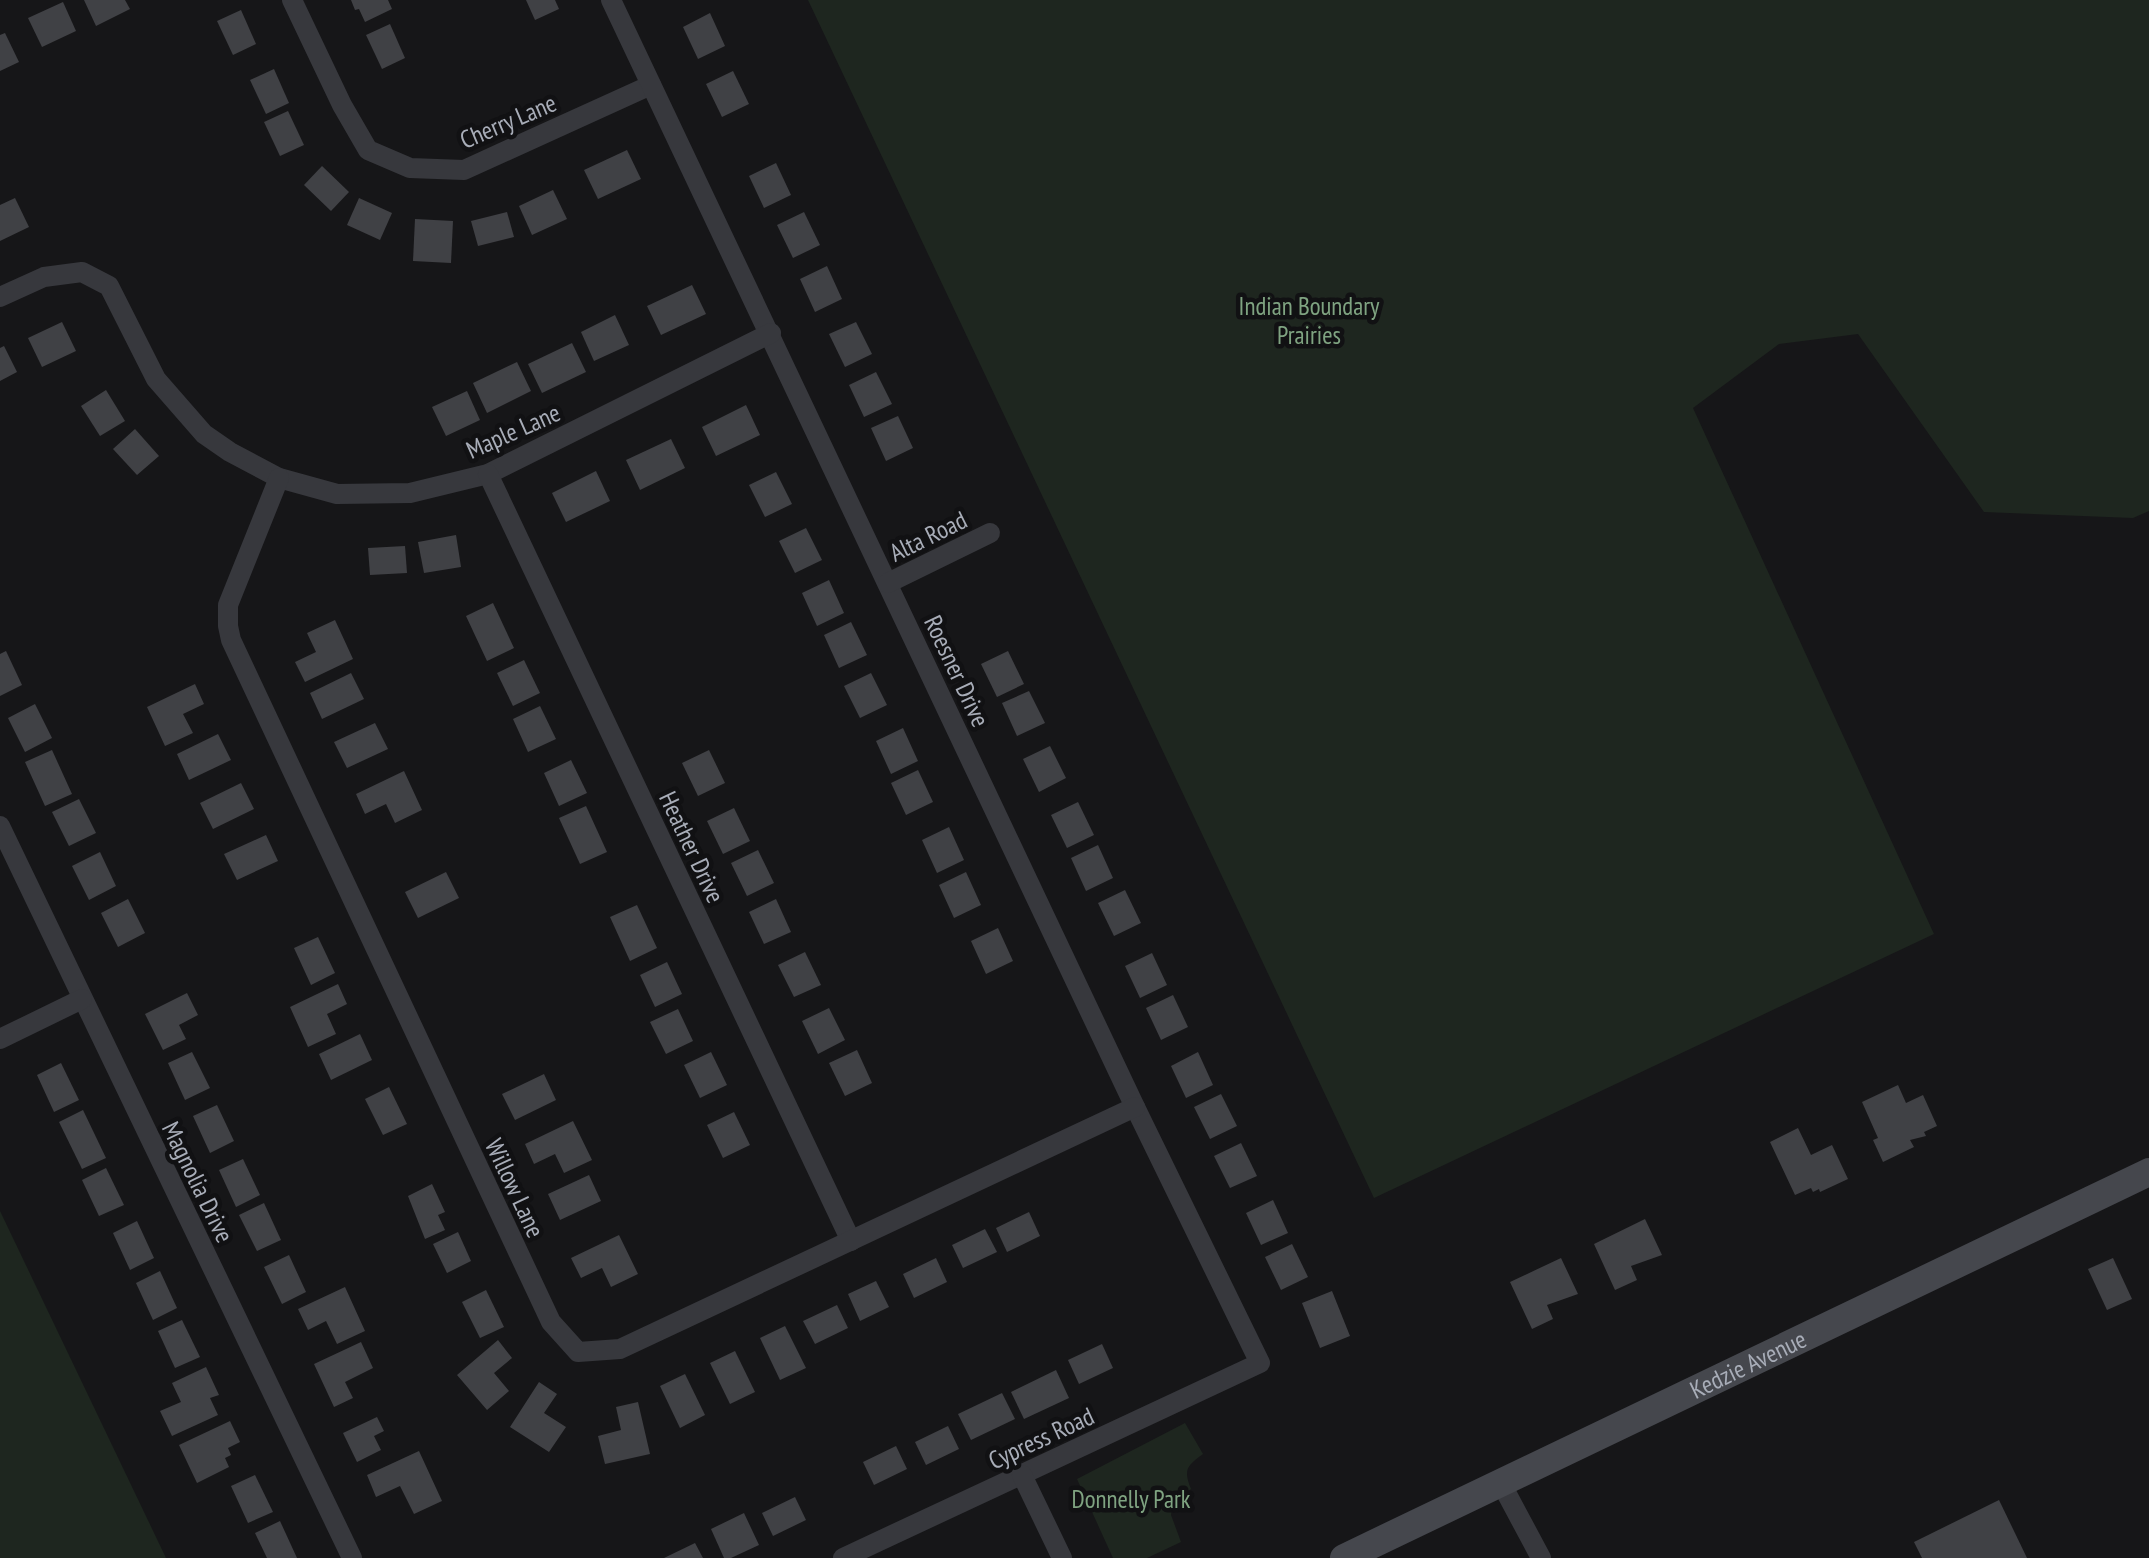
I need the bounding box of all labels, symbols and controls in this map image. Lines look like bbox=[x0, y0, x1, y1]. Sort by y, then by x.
street label: Cherry Lane bbox=[455, 86, 561, 156]
park label: Indian Boundary Prairies bbox=[1239, 290, 1380, 351]
street label: Maple Lane bbox=[461, 396, 565, 466]
street label: Alta Road bbox=[884, 504, 972, 568]
street label: Roesner Drive bbox=[917, 610, 997, 732]
street label: Heather Drive bbox=[652, 786, 732, 908]
street label: Magnolia Drive bbox=[155, 1116, 241, 1248]
street label: Willow Lane bbox=[478, 1133, 552, 1243]
street label: Kedzie Avenue bbox=[1685, 1323, 1811, 1406]
street label: Cypress Road bbox=[983, 1400, 1099, 1476]
park label: Donnelly Park bbox=[1072, 1483, 1191, 1515]

